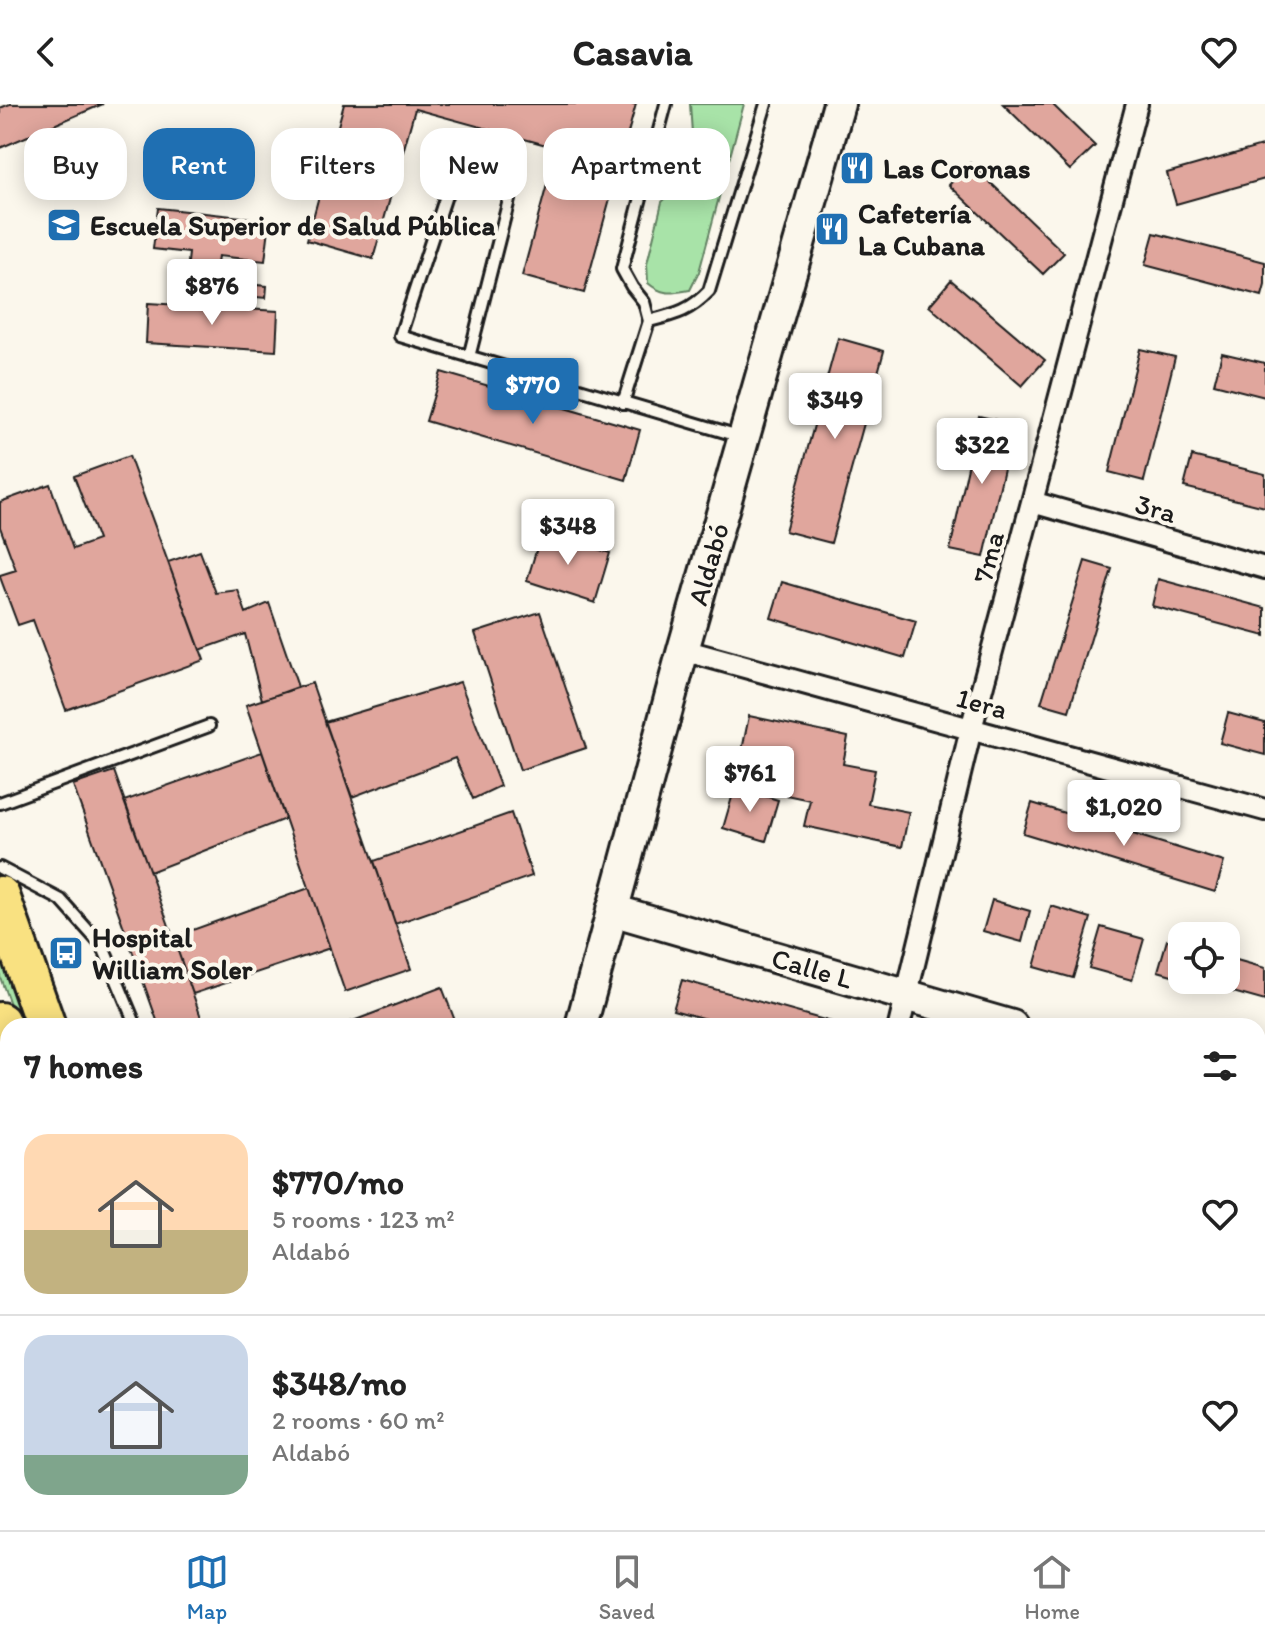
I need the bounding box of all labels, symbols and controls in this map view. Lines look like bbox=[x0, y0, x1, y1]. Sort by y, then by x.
icon: back bbox=[24, 30, 68, 74]
icon: heart bbox=[1197, 30, 1241, 74]
text: Casavia bbox=[572, 31, 693, 74]
chip: Buy bbox=[24, 128, 127, 200]
chip: Rent bbox=[143, 128, 255, 200]
chip: Filters bbox=[271, 128, 404, 200]
chip: New bbox=[420, 128, 527, 200]
chip: Apartment bbox=[543, 128, 730, 200]
restaurant icon: Las Coronas bbox=[838, 149, 876, 187]
place label: Las Coronas bbox=[883, 151, 1030, 185]
place label: Cafetería La Cubana bbox=[858, 196, 985, 262]
school or university icon: Escuela Superior de Salud Pública bbox=[45, 206, 83, 244]
place label: Escuela Superior de Salud Pública bbox=[90, 208, 495, 242]
restaurant icon: Cafetería La Cubana bbox=[813, 210, 851, 248]
pin: $876 bbox=[165, 259, 259, 327]
text: $876 bbox=[185, 269, 239, 301]
pin: $770 bbox=[486, 358, 580, 426]
text: $770 bbox=[506, 368, 561, 400]
pin: $349 bbox=[788, 373, 882, 441]
text: $349 bbox=[807, 383, 863, 415]
pin: $322 bbox=[935, 418, 1029, 486]
text: $322 bbox=[955, 428, 1009, 460]
street label: 3ra bbox=[1132, 486, 1181, 530]
pin: $348 bbox=[521, 499, 615, 567]
text: $348 bbox=[539, 509, 597, 541]
street label: Aldabó bbox=[680, 519, 736, 609]
street label: 7ma bbox=[965, 527, 1011, 587]
street label: 1era bbox=[953, 680, 1011, 726]
pin: $761 bbox=[703, 746, 797, 814]
text: $761 bbox=[724, 756, 776, 788]
pin: $1,020 bbox=[1059, 780, 1189, 848]
text: $1,020 bbox=[1085, 790, 1163, 822]
place label: Hospital William Soler bbox=[92, 920, 253, 986]
map controls bbox=[1168, 922, 1240, 994]
button: locate bbox=[1168, 922, 1240, 994]
bus stop icon: Hospital William Soler bbox=[47, 934, 85, 972]
street label: Calle L bbox=[768, 940, 856, 996]
icon: filters bbox=[1198, 1044, 1242, 1088]
text: 7 homes bbox=[24, 1046, 143, 1087]
text: $770/mo bbox=[272, 1162, 404, 1203]
icon: home bbox=[88, 1166, 184, 1262]
icon: heart bbox=[1198, 1192, 1242, 1236]
text: 5 rooms · 123 m² bbox=[272, 1203, 455, 1235]
text: Aldabó bbox=[272, 1235, 350, 1267]
text: $348/mo bbox=[272, 1363, 407, 1404]
icon: home bbox=[88, 1367, 184, 1463]
icon: heart bbox=[1198, 1393, 1242, 1437]
text: 2 rooms · 60 m² bbox=[272, 1404, 445, 1436]
text: Aldabó bbox=[272, 1436, 350, 1468]
tab: Map bbox=[185, 1550, 229, 1625]
tab: Saved bbox=[599, 1550, 655, 1625]
tab: Home bbox=[1025, 1550, 1080, 1625]

